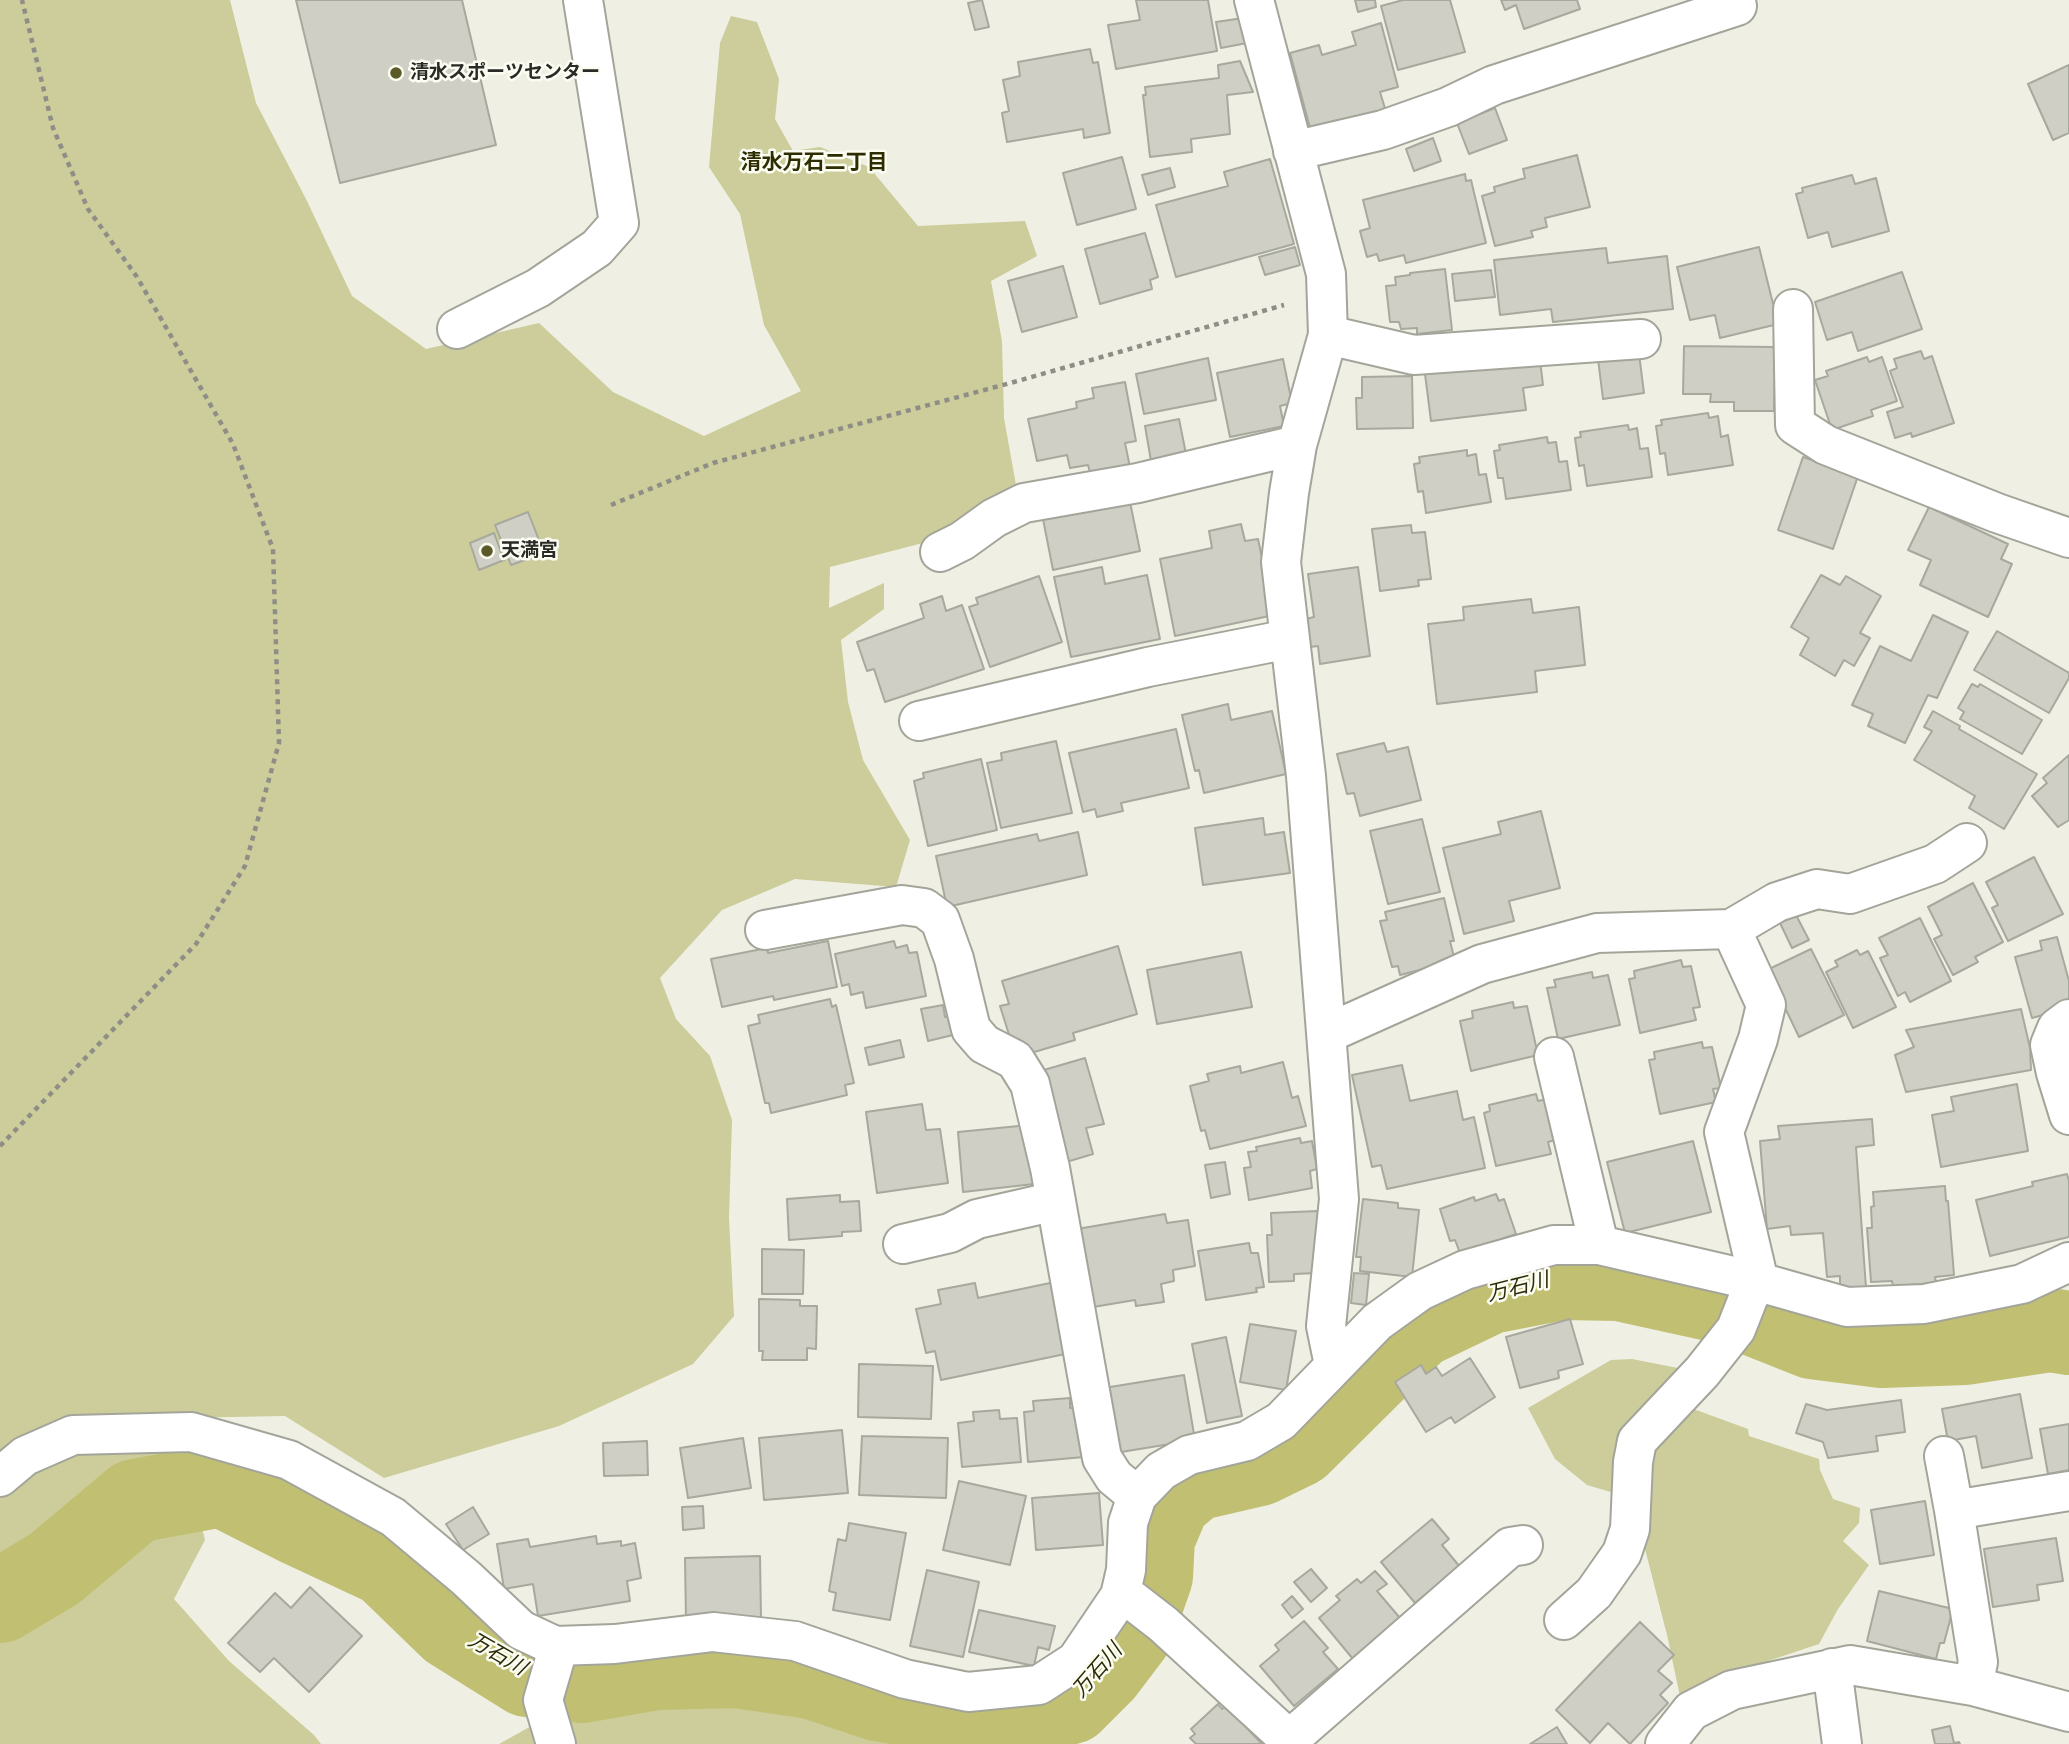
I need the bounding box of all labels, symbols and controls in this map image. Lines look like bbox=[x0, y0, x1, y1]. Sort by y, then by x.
place label: 清水スポーツセンター bbox=[410, 62, 600, 84]
marker: 清水スポーツセンター bbox=[388, 65, 404, 81]
district label: 清水万石二丁目 bbox=[741, 150, 887, 176]
place label: 天満宮 bbox=[501, 540, 558, 562]
marker: 天満宮 bbox=[479, 543, 495, 559]
water label: 万石川 bbox=[1484, 1268, 1552, 1308]
water label: 万石川 bbox=[463, 1628, 531, 1682]
water label: 万石川 bbox=[1068, 1639, 1128, 1703]

